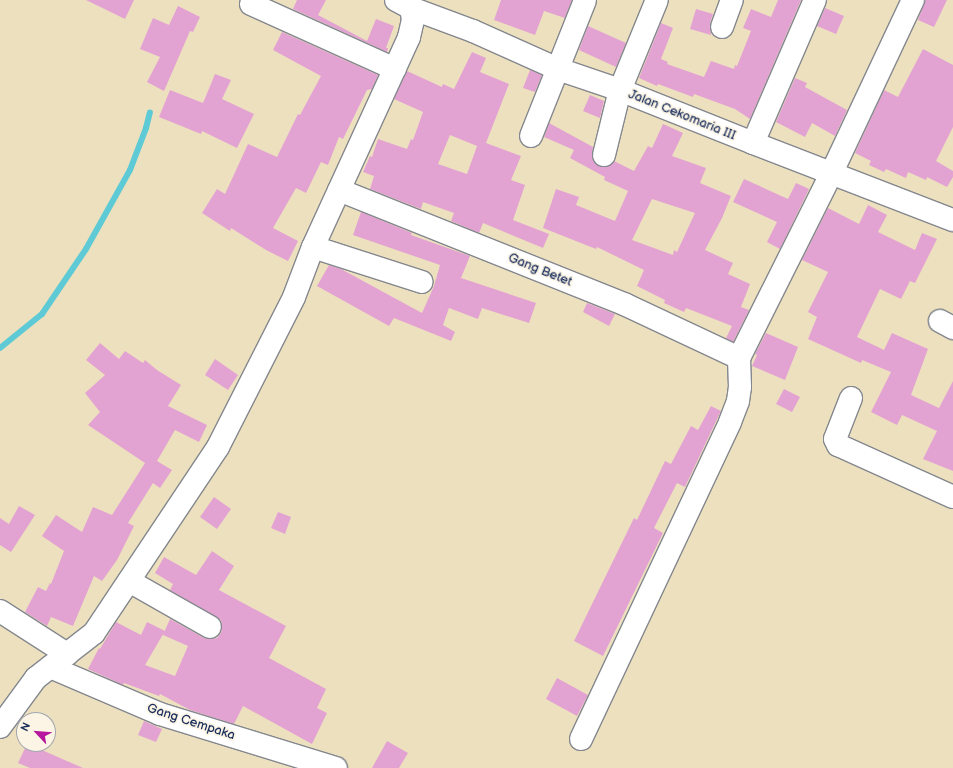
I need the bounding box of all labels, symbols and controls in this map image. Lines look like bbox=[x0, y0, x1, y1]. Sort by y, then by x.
street label: Jalan Cekomaria III bbox=[626, 86, 738, 144]
street label: Gang Betet bbox=[506, 250, 574, 290]
street label: Gang Cempaka bbox=[145, 700, 237, 744]
north arrow bbox=[16, 712, 56, 752]
text: N bbox=[18, 720, 33, 734]

